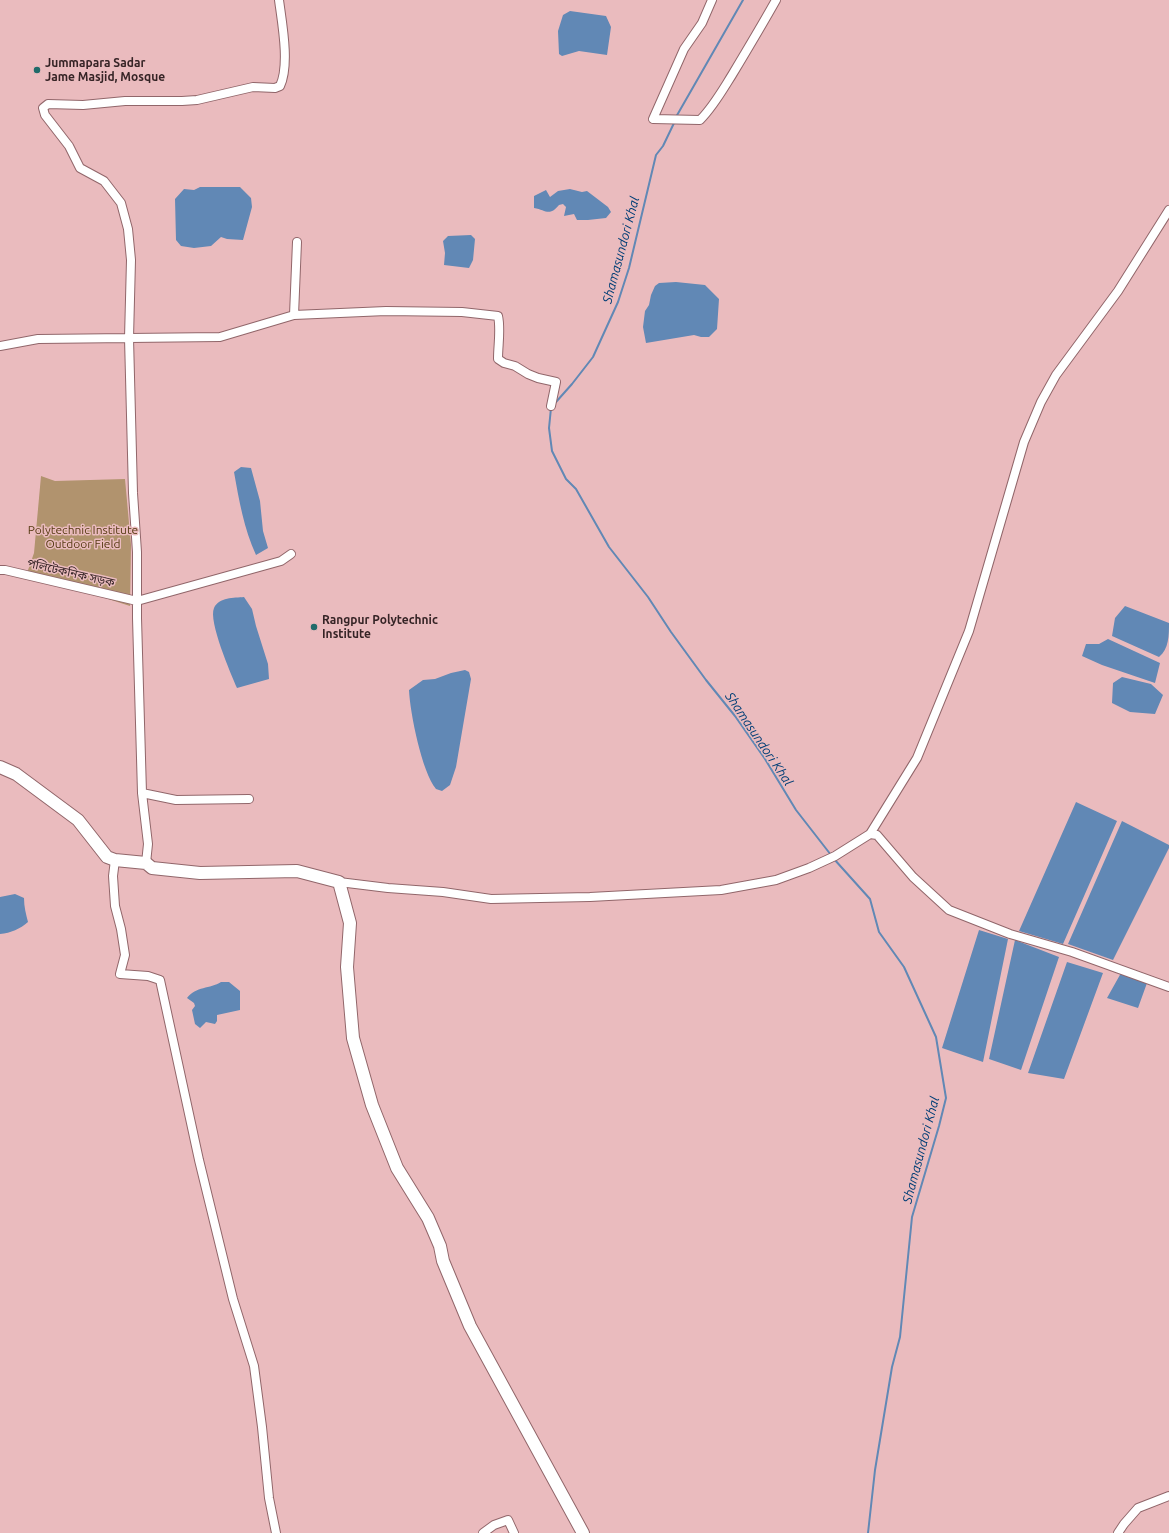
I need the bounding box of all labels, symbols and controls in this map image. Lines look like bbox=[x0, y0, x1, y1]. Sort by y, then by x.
place label: Jummapara Sadar Jame Masjid, Mosque bbox=[45, 56, 165, 84]
marker: Jummapara Sadar Jame Masjid, Mosque bbox=[32, 65, 42, 75]
water label: Shamasundori Khal bbox=[599, 195, 643, 305]
park label: Polytechnic Institute Outdoor Field bbox=[28, 523, 138, 551]
street label: পলিটেকনিক সড়ক bbox=[26, 556, 116, 590]
place label: Rangpur Polytechnic Institute bbox=[322, 613, 438, 641]
marker: Rangpur Polytechnic Institute bbox=[309, 622, 319, 632]
water label: Shamasundori Khal bbox=[722, 689, 796, 789]
water label: Shamasundori Khal bbox=[899, 1095, 943, 1205]

